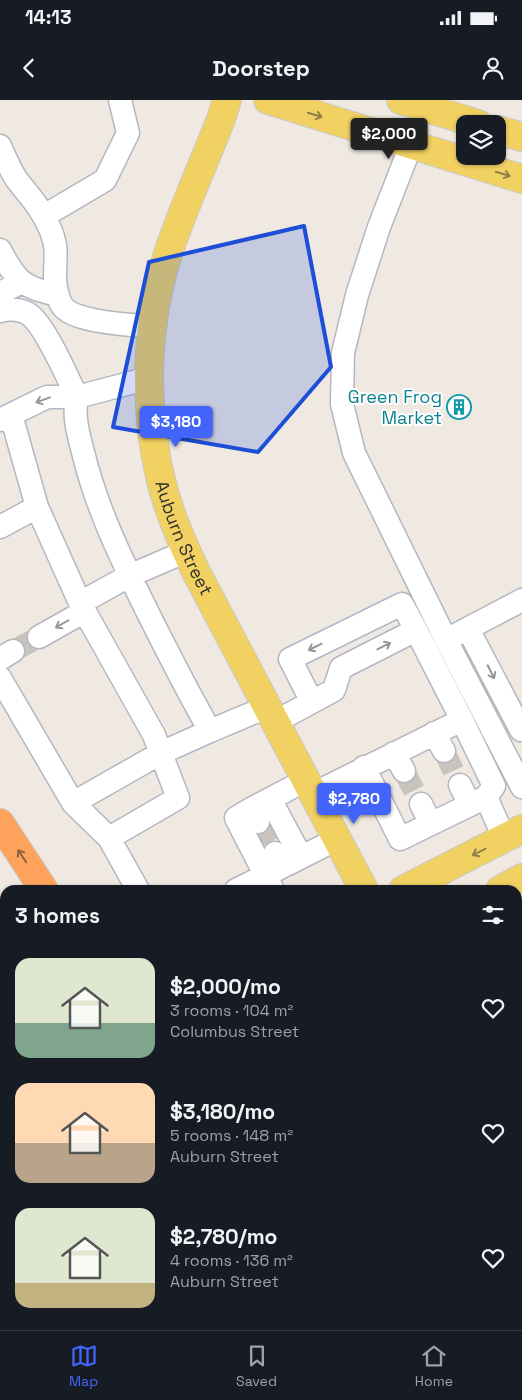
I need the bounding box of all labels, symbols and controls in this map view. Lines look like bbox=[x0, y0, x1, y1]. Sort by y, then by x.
text: 14:13 bbox=[25, 5, 71, 30]
icon: back bbox=[15, 54, 43, 82]
text: Doorstep bbox=[212, 54, 310, 82]
icon: person bbox=[479, 54, 507, 82]
one-way arrow bbox=[306, 110, 322, 120]
map controls bbox=[456, 115, 506, 165]
button: layers bbox=[456, 115, 506, 165]
pin: $2,000 bbox=[348, 118, 430, 160]
text: $2,000 bbox=[362, 123, 416, 144]
one-way arrow bbox=[495, 169, 511, 179]
place label: Green Frog Market bbox=[348, 385, 442, 429]
building icon: Green Frog Market bbox=[446, 394, 472, 420]
one-way arrow bbox=[36, 396, 51, 405]
pin: $3,180 bbox=[135, 406, 217, 448]
text: $3,180 bbox=[151, 411, 201, 432]
street label: Auburn Street bbox=[150, 478, 218, 599]
one-way arrow bbox=[54, 619, 69, 629]
one-way arrow bbox=[376, 641, 391, 650]
one-way arrow bbox=[307, 643, 322, 653]
one-way arrow bbox=[487, 664, 496, 679]
pin: $2,780 bbox=[313, 782, 395, 825]
text: $2,780 bbox=[328, 788, 380, 809]
one-way arrow bbox=[471, 847, 486, 857]
one-way arrow bbox=[17, 850, 27, 864]
icon: filters bbox=[479, 901, 507, 929]
text: 3 homes bbox=[15, 902, 100, 929]
text: $2,000/mo bbox=[170, 973, 281, 1000]
icon: home bbox=[55, 978, 115, 1038]
icon: heart bbox=[479, 994, 507, 1022]
text: 3 rooms · 104 m² bbox=[170, 1000, 293, 1021]
text: Columbus Street bbox=[170, 1021, 299, 1042]
text: $3,180/mo bbox=[170, 1098, 275, 1125]
icon: home bbox=[55, 1103, 115, 1163]
icon: heart bbox=[479, 1119, 507, 1147]
text: 5 rooms · 148 m² bbox=[170, 1125, 293, 1146]
text: Auburn Street bbox=[170, 1146, 279, 1167]
text: $2,780/mo bbox=[170, 1223, 277, 1250]
icon: home bbox=[55, 1228, 115, 1288]
icon: heart bbox=[479, 1244, 507, 1272]
text: 4 rooms · 136 m² bbox=[170, 1250, 293, 1271]
text: Auburn Street bbox=[170, 1271, 279, 1292]
tab: Map bbox=[69, 1342, 98, 1390]
tab: Saved bbox=[236, 1342, 277, 1390]
tab: Home bbox=[415, 1342, 453, 1390]

